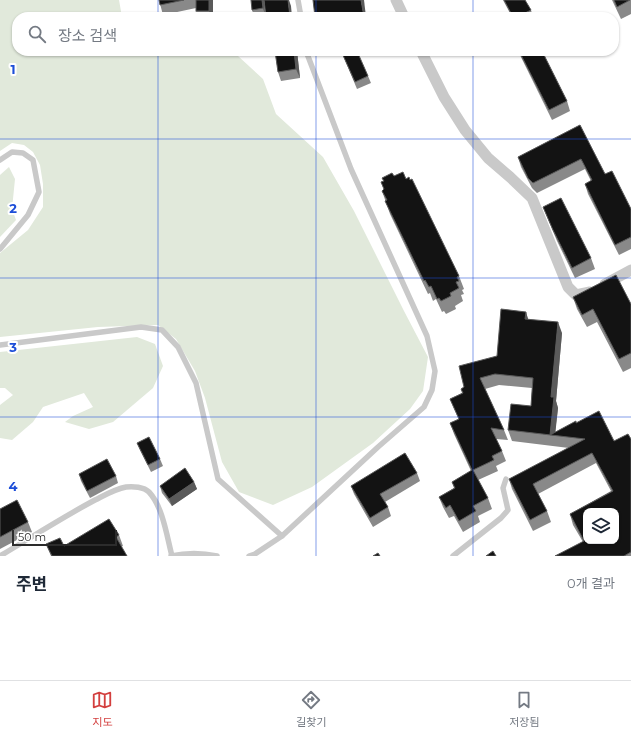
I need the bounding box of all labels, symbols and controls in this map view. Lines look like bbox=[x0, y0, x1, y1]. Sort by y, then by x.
search box bbox=[12, 12, 619, 56]
icon: search bbox=[26, 23, 48, 45]
text: 장소 검색 bbox=[58, 26, 117, 45]
text: 1 bbox=[10, 61, 16, 77]
text: 2 bbox=[9, 200, 17, 216]
text: 3 bbox=[8, 339, 17, 355]
text: 4 bbox=[9, 478, 18, 494]
map controls bbox=[583, 508, 619, 544]
button: layers bbox=[583, 508, 619, 544]
scale bar bbox=[12, 528, 117, 547]
text: 50 m bbox=[18, 530, 46, 544]
text: 주변 bbox=[16, 574, 47, 594]
text: 0개 결과 bbox=[567, 575, 615, 591]
tab: 지도 bbox=[91, 689, 113, 729]
tab: 길찾기 bbox=[296, 689, 327, 729]
tab: 저장됨 bbox=[509, 689, 540, 729]

